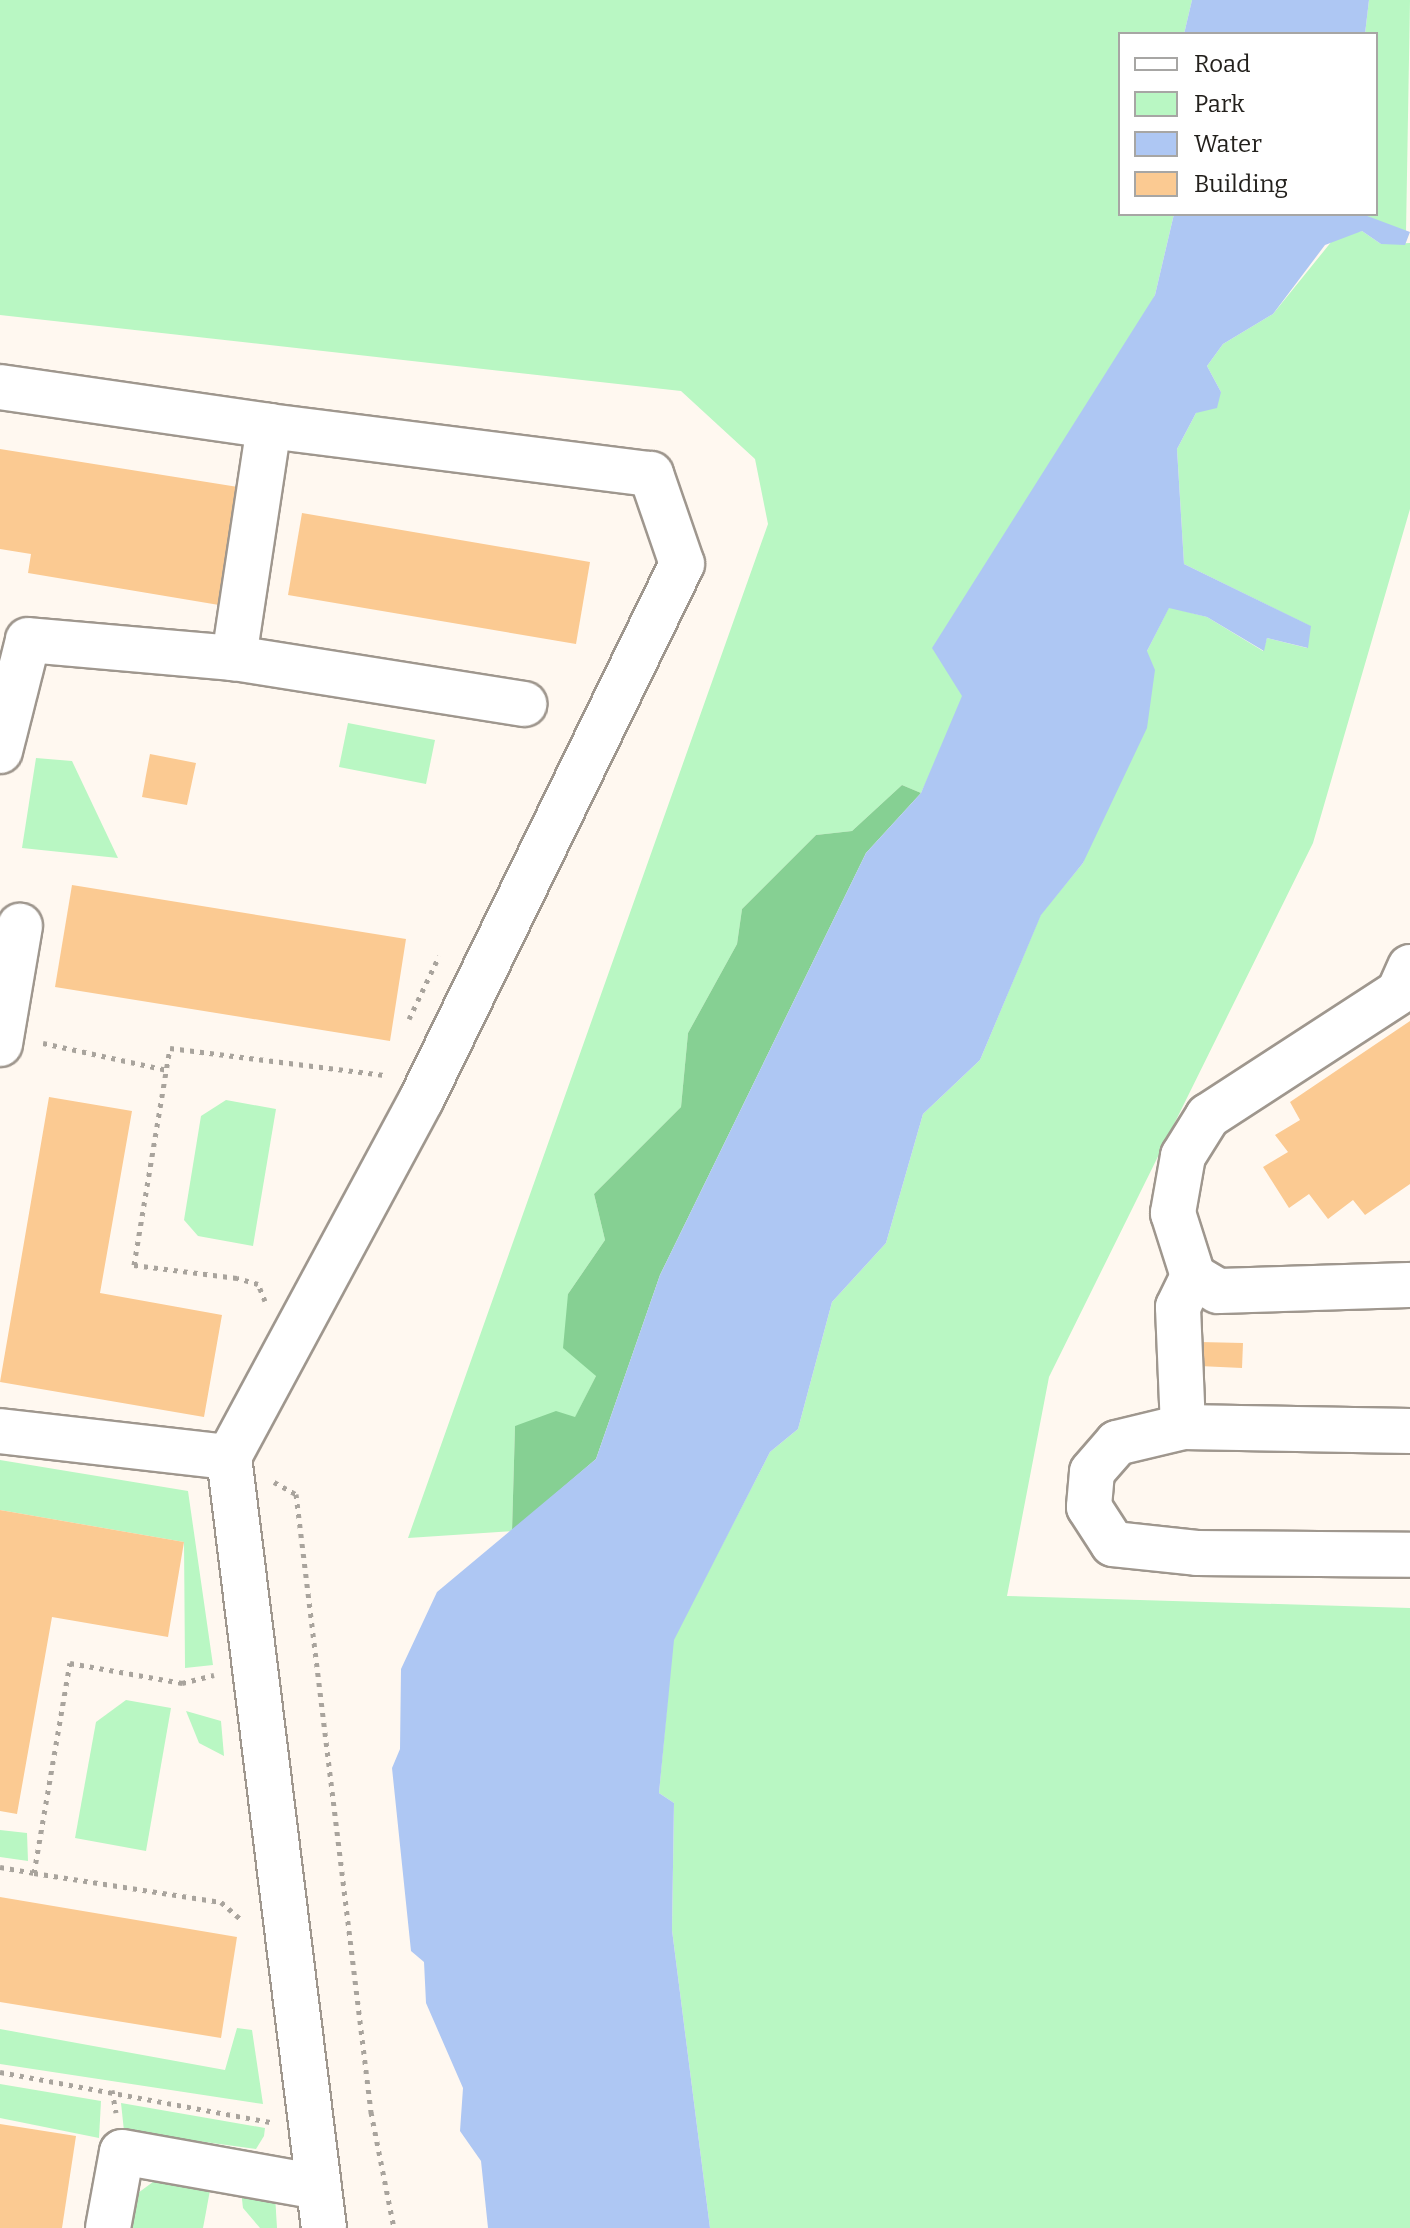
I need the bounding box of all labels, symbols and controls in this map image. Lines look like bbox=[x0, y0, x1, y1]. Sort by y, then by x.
legend bbox=[1118, 32, 1378, 216]
text: Road bbox=[1194, 50, 1250, 78]
text: Park bbox=[1194, 90, 1245, 118]
text: Water bbox=[1194, 130, 1262, 158]
text: Building bbox=[1194, 170, 1288, 198]

